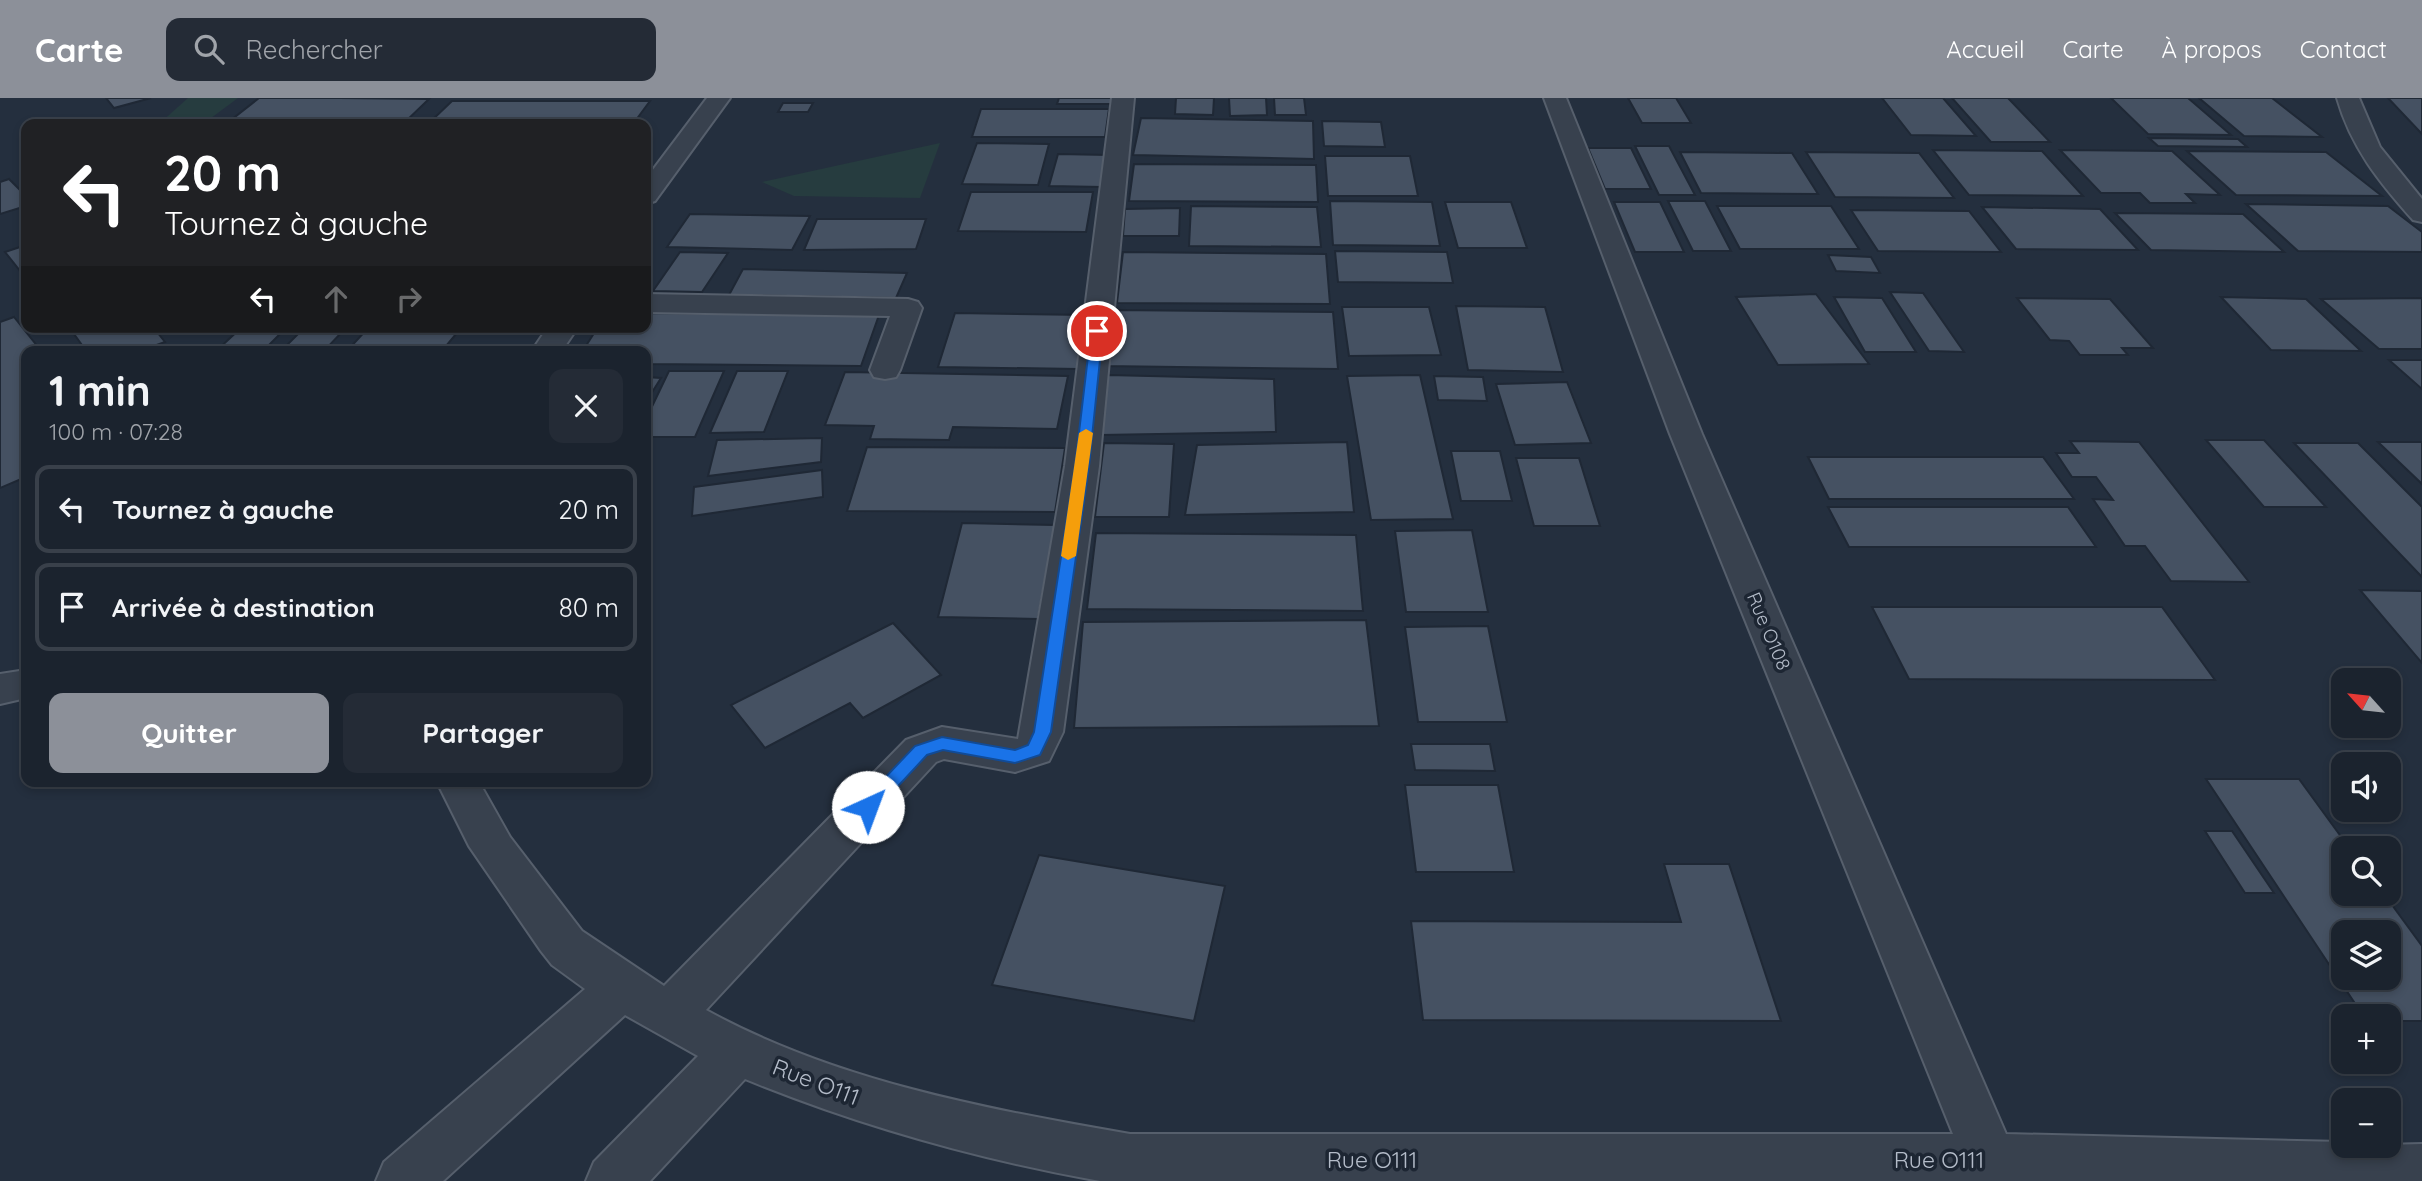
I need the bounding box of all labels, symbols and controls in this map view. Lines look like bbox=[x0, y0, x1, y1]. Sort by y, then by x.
search box bbox=[166, 18, 656, 81]
text: Carte bbox=[35, 29, 124, 70]
icon: search bbox=[190, 30, 228, 68]
text: Rechercher bbox=[246, 33, 383, 66]
text: Accueil bbox=[1946, 34, 2025, 64]
text: Carte bbox=[2063, 34, 2124, 64]
text: À propos bbox=[2162, 34, 2262, 64]
text: Contact bbox=[2300, 34, 2387, 64]
text: 20 m bbox=[164, 142, 281, 203]
icon: left bbox=[49, 147, 140, 238]
text: Tournez à gauche bbox=[164, 203, 428, 243]
icon: left bbox=[244, 280, 282, 318]
icon: ahead bbox=[317, 280, 355, 318]
icon: right bbox=[390, 280, 428, 318]
pin bbox=[1067, 301, 1127, 361]
icon: arrive bbox=[1078, 312, 1116, 350]
text: 1 min bbox=[49, 364, 151, 417]
button: close bbox=[549, 369, 623, 443]
text: 100 m · 07:28 bbox=[49, 417, 183, 446]
icon: left bbox=[53, 490, 91, 528]
text: Tournez à gauche bbox=[112, 493, 334, 526]
text: 20 m bbox=[558, 493, 619, 526]
icon: arrive bbox=[53, 588, 91, 626]
street label: Rue O108 bbox=[1742, 588, 1796, 674]
text: Arrivée à destination bbox=[112, 591, 375, 624]
text: 80 m bbox=[559, 591, 619, 624]
north arrow bbox=[2331, 668, 2401, 738]
map controls bbox=[2331, 668, 2401, 1158]
button: Quitter bbox=[49, 693, 329, 773]
button: Partager bbox=[343, 693, 623, 773]
button: sound bbox=[2331, 752, 2401, 822]
position arrow bbox=[831, 770, 905, 844]
button: search bbox=[2331, 836, 2401, 906]
button: layers bbox=[2331, 920, 2401, 990]
button: + bbox=[2331, 1004, 2401, 1074]
street label: Rue O111 bbox=[769, 1052, 864, 1111]
button: − bbox=[2331, 1088, 2401, 1158]
street label: Rue O111 bbox=[1327, 1145, 1417, 1174]
street label: Rue O111 bbox=[1894, 1145, 1984, 1174]

